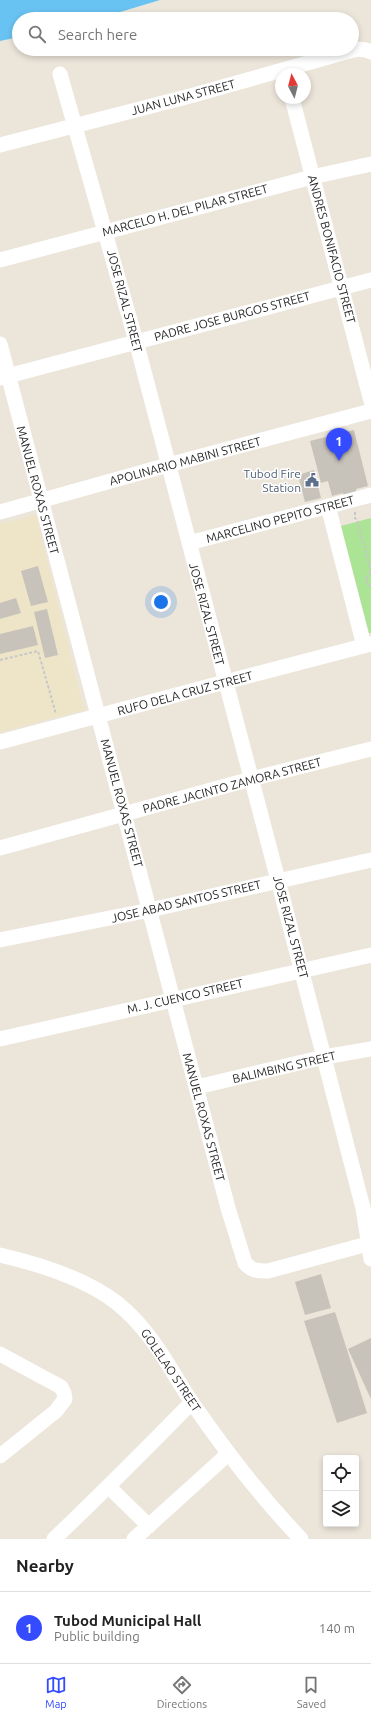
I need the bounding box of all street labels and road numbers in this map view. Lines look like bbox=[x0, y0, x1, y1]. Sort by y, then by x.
street label: JUAN LUNA STREET bbox=[130, 77, 237, 117]
street label: ANDRES BONIFACIO STREET bbox=[306, 173, 358, 325]
street label: MARCELO H. DEL PILAR STREET bbox=[101, 182, 270, 238]
street label: JOSE RIZAL STREET bbox=[105, 248, 145, 354]
street label: PADRE JOSE BURGOS STREET bbox=[153, 289, 312, 343]
street label: MANUEL ROXAS STREET bbox=[15, 424, 62, 556]
street label: APOLINARIO MABINI STREET bbox=[108, 434, 262, 488]
street label: MARCELINO PEPITO STREET bbox=[205, 493, 356, 545]
street label: JOSE RIZAL STREET bbox=[187, 561, 227, 667]
street label: RUFO DELA CRUZ STREET bbox=[116, 669, 254, 717]
street label: MANUEL ROXAS STREET bbox=[99, 737, 146, 869]
street label: PADRE JACINTO ZAMORA STREET bbox=[141, 755, 323, 815]
street label: JOSE RIZAL STREET bbox=[271, 874, 311, 980]
street label: JOSE ABAD SANTOS STREET bbox=[110, 877, 263, 925]
street label: M. J. CUENCO STREET bbox=[126, 976, 244, 1016]
street label: BALIMBING STREET bbox=[231, 1049, 337, 1085]
street label: MANUEL ROXAS STREET bbox=[181, 1051, 228, 1183]
street label: GOLELAO STREET bbox=[139, 1326, 204, 1414]

